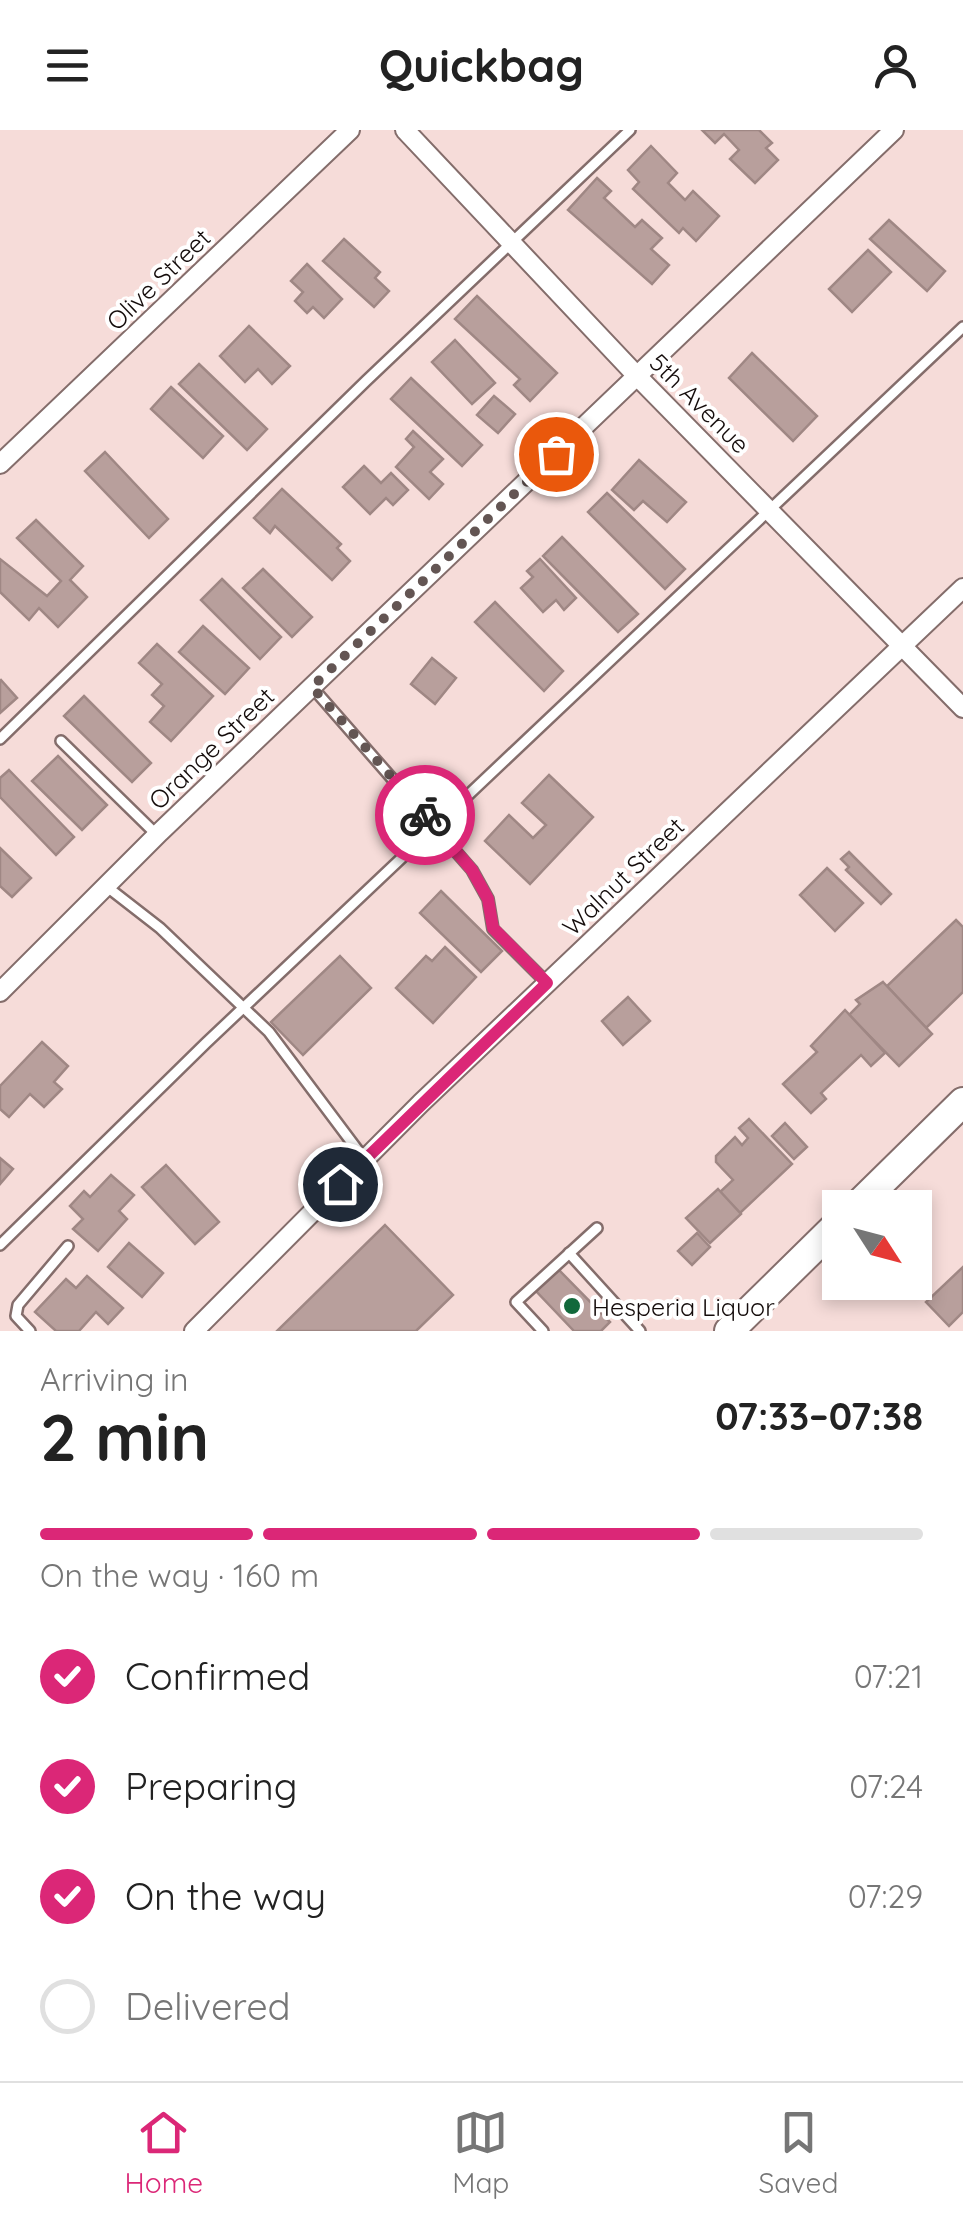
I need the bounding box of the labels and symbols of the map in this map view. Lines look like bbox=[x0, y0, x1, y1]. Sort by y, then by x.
street label: Olive Street bbox=[100, 222, 216, 336]
street label: 5th Avenue bbox=[644, 347, 756, 459]
pin bbox=[514, 412, 599, 497]
street label: Orange Street bbox=[142, 680, 280, 816]
courier bbox=[375, 765, 475, 865]
street label: Walnut Street bbox=[556, 810, 690, 942]
pin bbox=[298, 1142, 383, 1227]
north arrow bbox=[822, 1190, 932, 1300]
place label: Hesperia Liquor bbox=[592, 1291, 775, 1322]
marker: Hesperia Liquor bbox=[561, 1295, 583, 1317]

